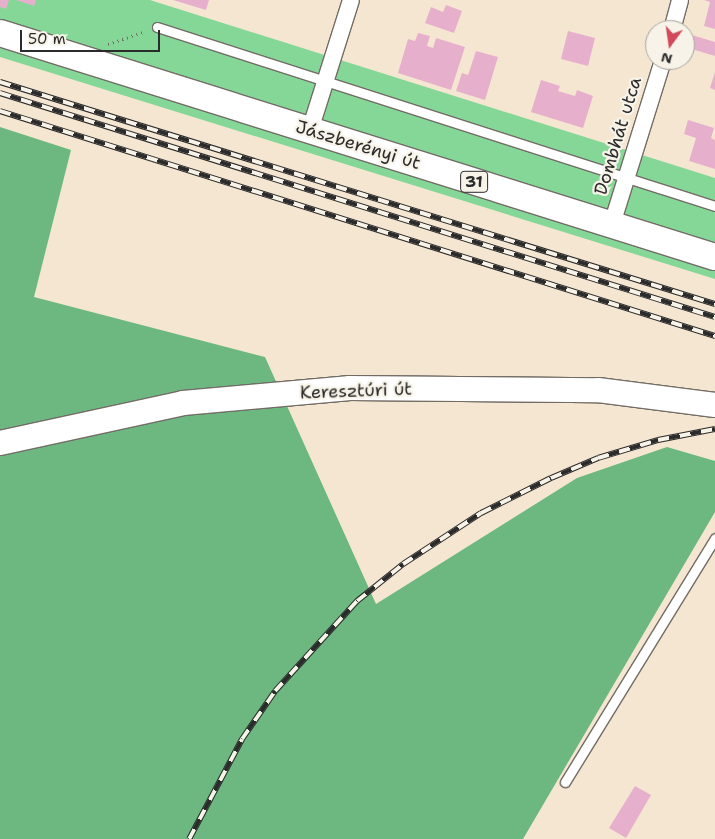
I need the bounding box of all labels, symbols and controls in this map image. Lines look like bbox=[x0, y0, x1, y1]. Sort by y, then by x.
scale bar bbox=[22, 20, 162, 52]
north arrow bbox=[645, 20, 695, 70]
text: 50 m bbox=[28, 29, 66, 49]
text: N bbox=[659, 49, 674, 69]
street label: Dombhát utca bbox=[590, 74, 646, 198]
street label: Jászberényi út bbox=[293, 116, 423, 174]
road number: 31 bbox=[459, 168, 489, 196]
street label: Keresztúri út bbox=[300, 378, 412, 404]

